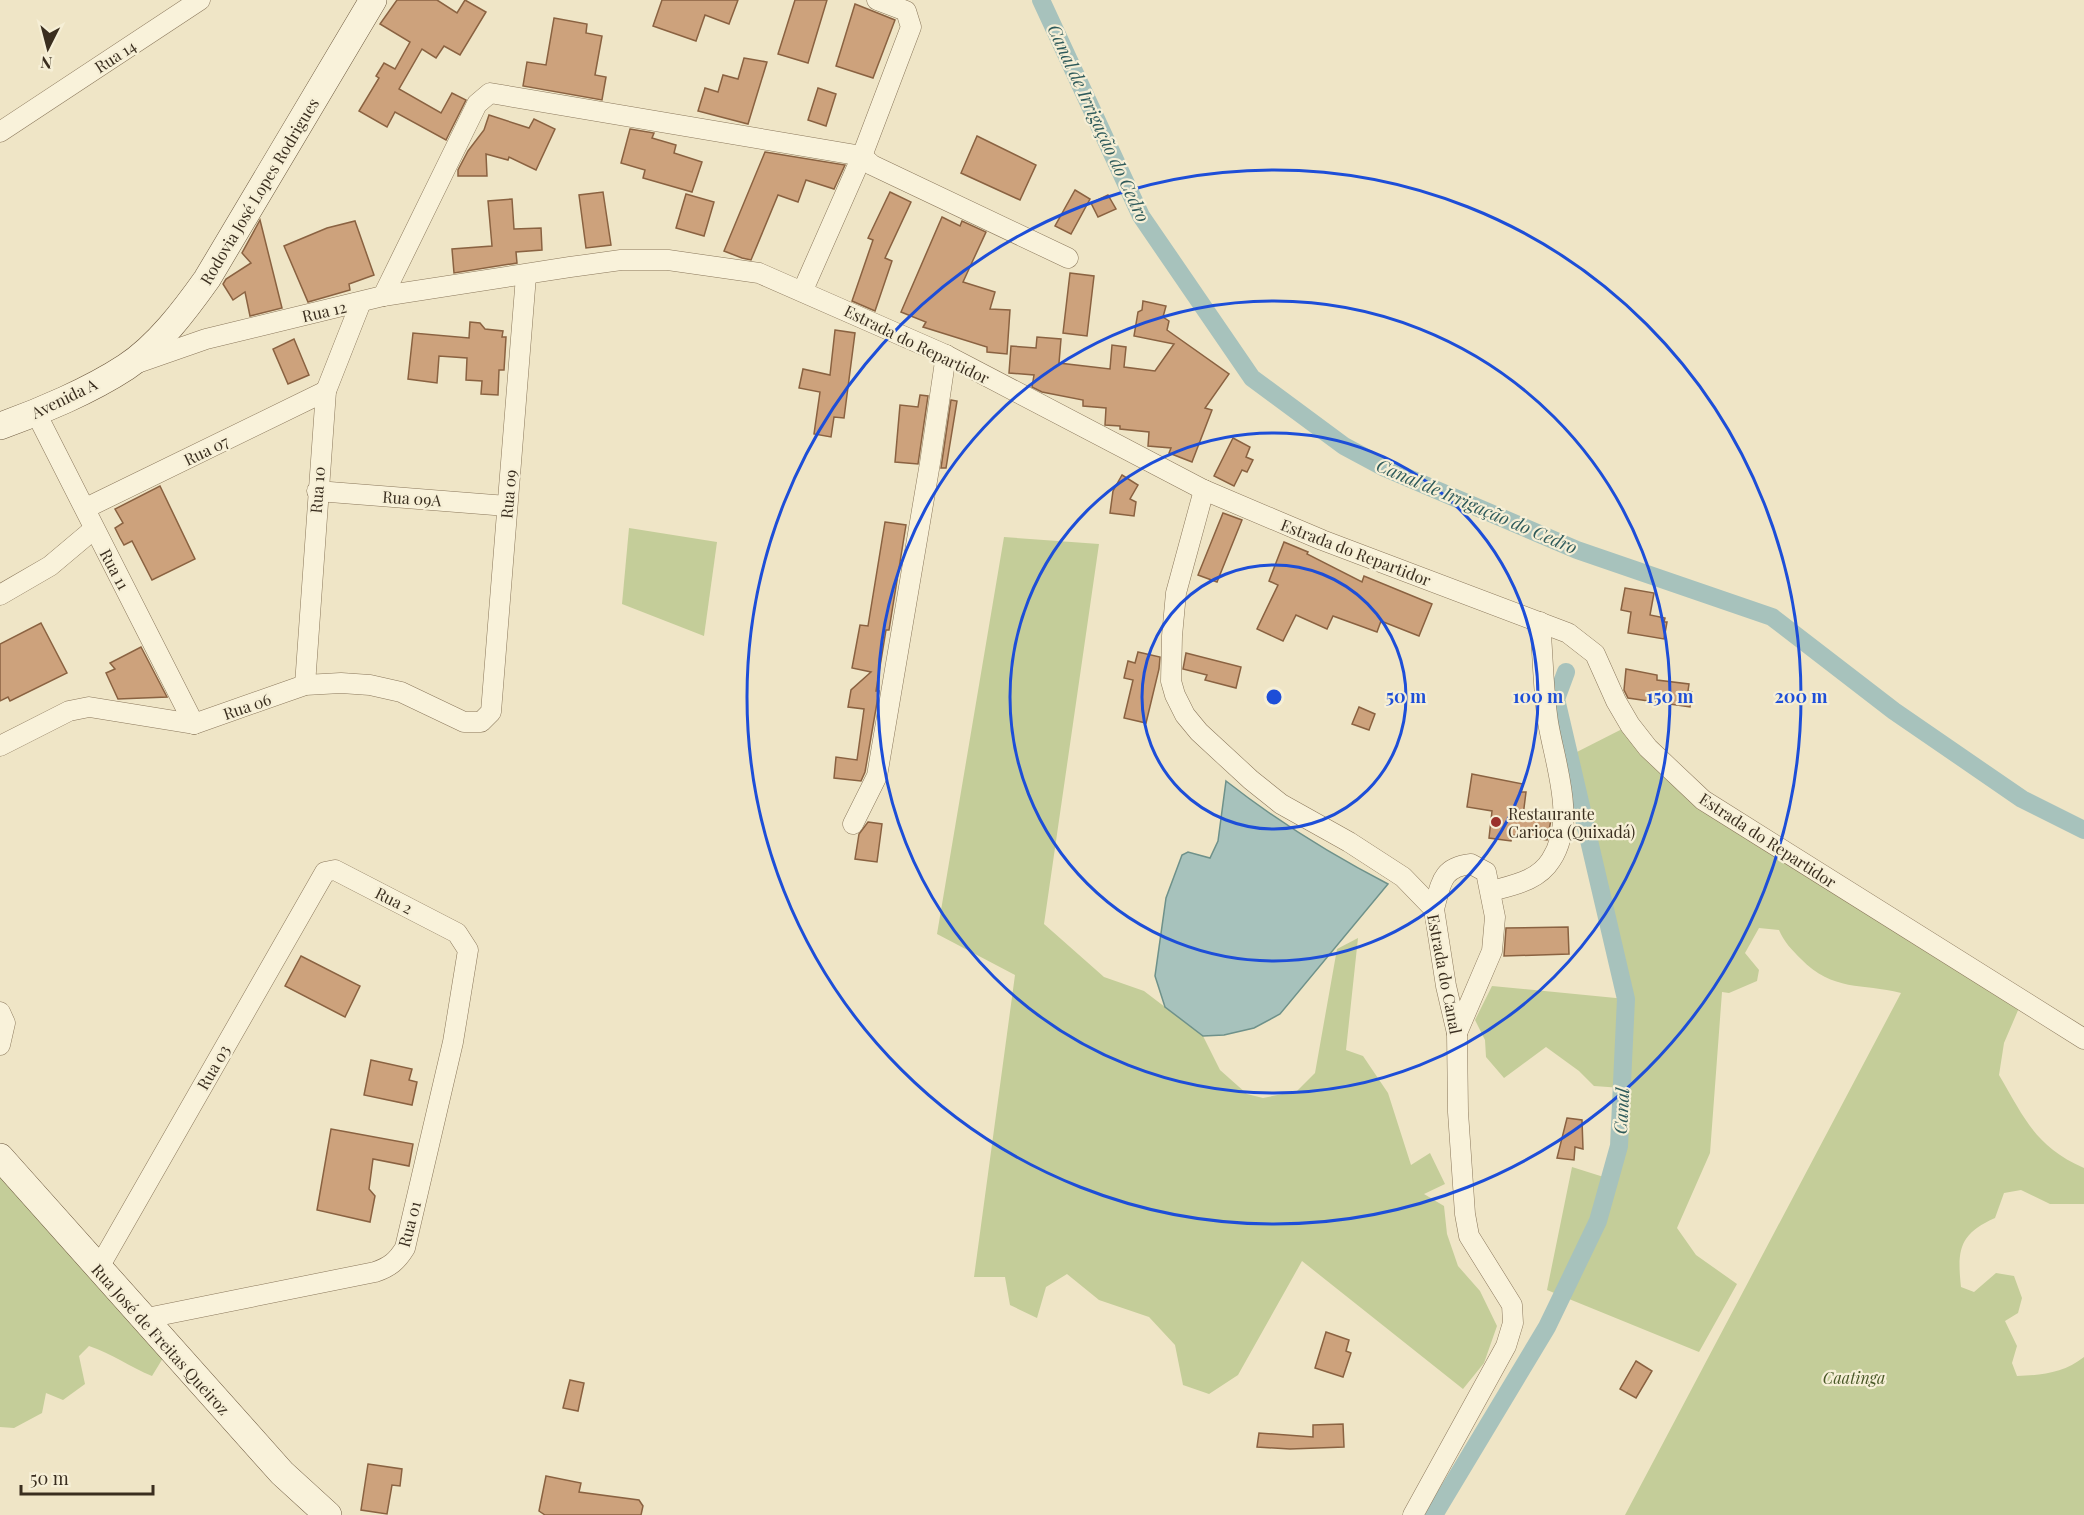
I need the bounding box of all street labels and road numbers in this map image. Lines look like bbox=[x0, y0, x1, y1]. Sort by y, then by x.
street label: Rua 14 bbox=[90, 35, 140, 77]
street label: Rodovia José Lopes Rodrigues bbox=[195, 94, 323, 288]
street label: Rua 12 bbox=[300, 296, 348, 326]
street label: Estrada do Repartidor bbox=[841, 300, 993, 388]
street label: Avenida A bbox=[27, 373, 101, 423]
street label: Rua 07 bbox=[180, 430, 232, 470]
street label: Rua 10 bbox=[305, 466, 329, 514]
street label: Rua 09 bbox=[495, 469, 521, 519]
street label: Rua 09A bbox=[382, 485, 443, 511]
street label: Estrada do Repartidor bbox=[1278, 514, 1434, 590]
street label: Rua 11 bbox=[96, 545, 134, 593]
street label: Rua 06 bbox=[220, 688, 274, 724]
street label: Estrada do Repartidor bbox=[1696, 788, 1840, 892]
street label: Rua 2 bbox=[372, 882, 416, 918]
street label: Estrada do Canal bbox=[1423, 912, 1467, 1036]
street label: Rua 03 bbox=[192, 1041, 234, 1093]
street label: Rua 01 bbox=[393, 1199, 425, 1249]
street label: Rua José de Freitas Queiroz bbox=[88, 1259, 235, 1419]

